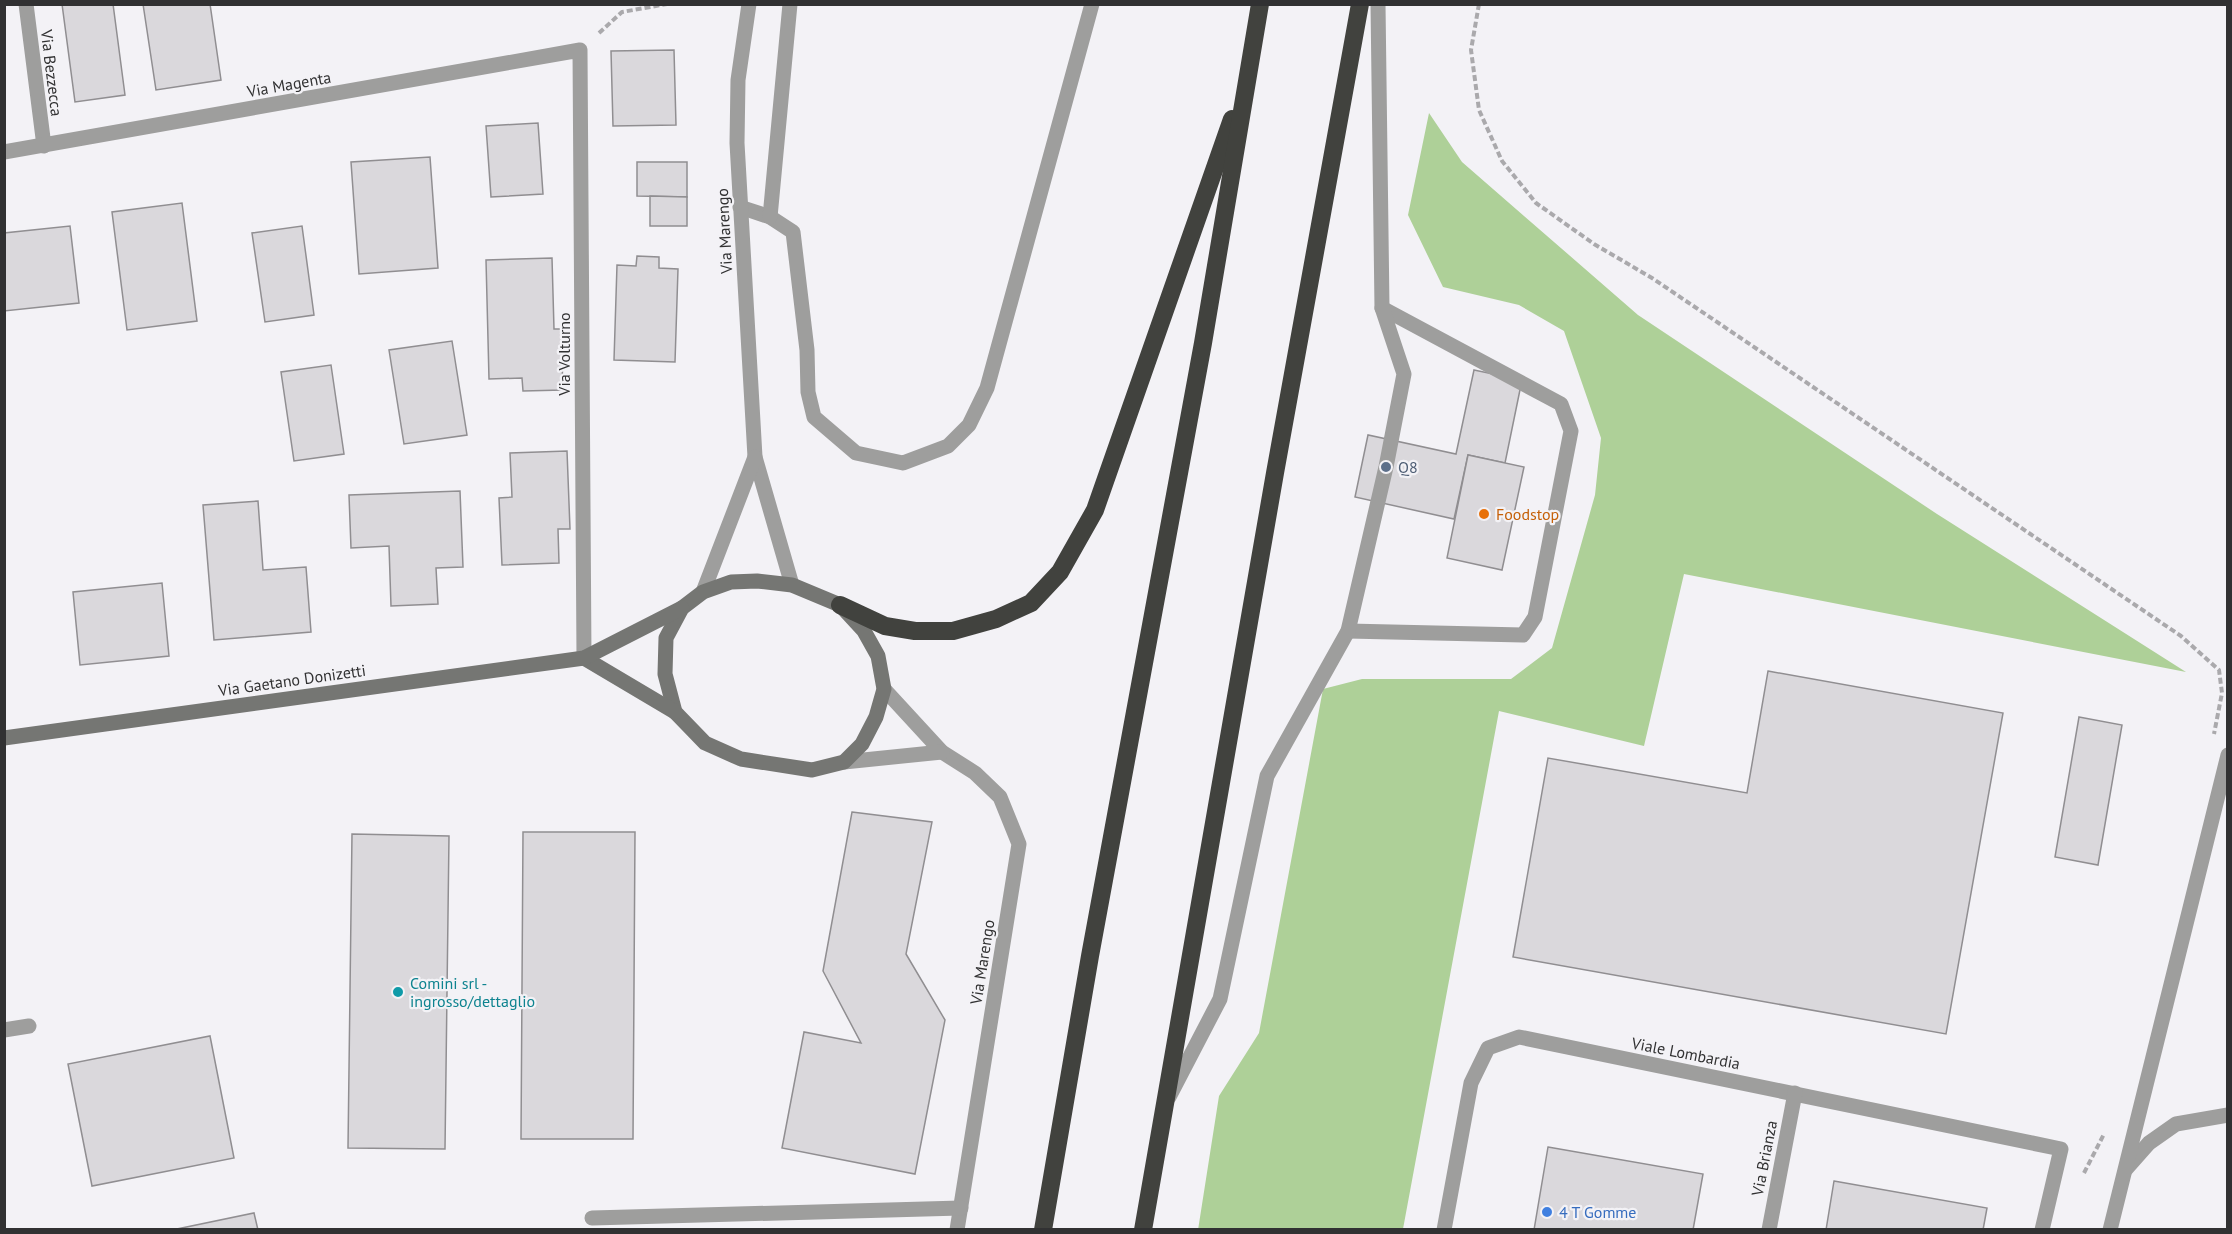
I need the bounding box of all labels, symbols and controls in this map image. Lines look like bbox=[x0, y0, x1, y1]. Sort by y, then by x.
street label: Via Bezzecca bbox=[37, 28, 67, 117]
street label: Via Magenta bbox=[244, 67, 333, 101]
street label: Via Marengo bbox=[712, 188, 736, 275]
street label: Via Volturno bbox=[554, 312, 574, 397]
place label: Q8 bbox=[1398, 457, 1418, 477]
marker: Q8 bbox=[1379, 460, 1393, 474]
place label: Foodstop bbox=[1496, 504, 1559, 524]
marker: Foodstop bbox=[1477, 507, 1491, 521]
street label: Via Gaetano Donizetti bbox=[216, 660, 367, 700]
street label: Via Marengo bbox=[965, 918, 999, 1007]
place label: Comini srl - ingrosso/dettaglio bbox=[410, 973, 535, 1011]
marker: Comini srl - ingrosso/dettaglio bbox=[391, 985, 405, 999]
street label: Viale Lombardia bbox=[1629, 1032, 1742, 1073]
street label: Via Brianza bbox=[1747, 1119, 1781, 1198]
place label: 4 T Gomme bbox=[1559, 1202, 1637, 1222]
marker: 4 T Gomme bbox=[1540, 1205, 1554, 1219]

